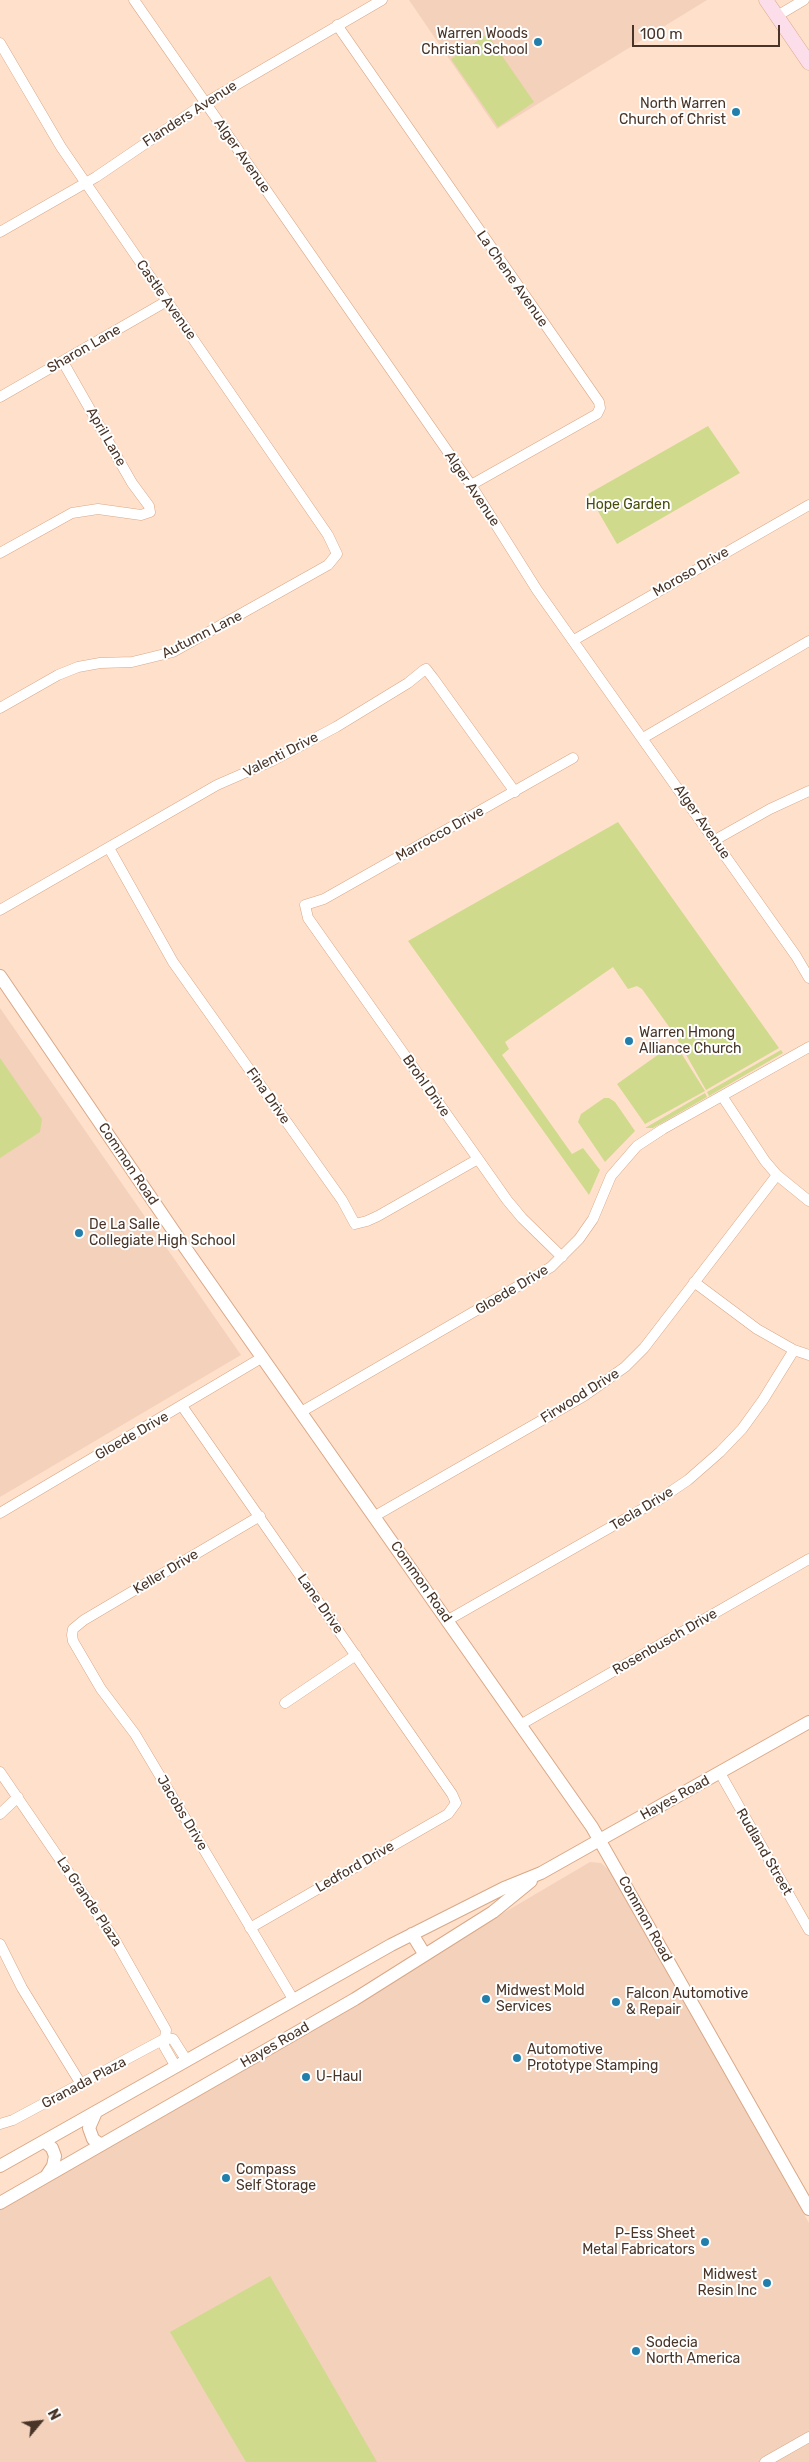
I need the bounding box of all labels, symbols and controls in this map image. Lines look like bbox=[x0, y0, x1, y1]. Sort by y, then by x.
scale bar bbox=[634, 15, 782, 47]
text: 100 m bbox=[640, 25, 682, 43]
place label: Warren Woods Christian School bbox=[421, 26, 528, 58]
marker: Warren Woods Christian School bbox=[532, 36, 544, 48]
street label: Flanders Avenue bbox=[140, 77, 240, 151]
place label: North Warren Church of Christ bbox=[619, 96, 726, 128]
marker: North Warren Church of Christ bbox=[730, 106, 742, 118]
street label: Alger Avenue bbox=[210, 116, 274, 196]
street label: La Chene Avenue bbox=[473, 228, 551, 330]
street label: Castle Avenue bbox=[132, 257, 200, 343]
street label: Sharon Lane bbox=[44, 321, 124, 377]
street label: April Lane bbox=[82, 405, 130, 469]
street label: Alger Avenue bbox=[441, 448, 503, 530]
park label: Hope Garden bbox=[586, 497, 670, 513]
street label: Moroso Drive bbox=[650, 544, 732, 600]
street label: Autumn Lane bbox=[159, 608, 245, 662]
street label: Valenti Drive bbox=[241, 729, 321, 781]
street label: Alger Avenue bbox=[670, 782, 734, 862]
street label: Marrocco Drive bbox=[393, 803, 487, 865]
place label: Warren Hmong Alliance Church bbox=[639, 1025, 741, 1058]
marker: Warren Hmong Alliance Church bbox=[623, 1035, 635, 1047]
street label: Brohl Drive bbox=[399, 1052, 453, 1120]
street label: Fina Drive bbox=[243, 1065, 293, 1127]
street label: Common Road bbox=[94, 1120, 162, 1208]
place label: De La Salle Collegiate High School bbox=[89, 1217, 235, 1250]
marker: De La Salle Collegiate High School bbox=[73, 1227, 85, 1239]
street label: Gloede Drive bbox=[472, 1262, 552, 1318]
street label: Firwood Drive bbox=[538, 1365, 622, 1427]
street label: Gloede Drive bbox=[92, 1408, 172, 1464]
street label: Tecla Drive bbox=[607, 1484, 677, 1534]
street label: Common Road bbox=[387, 1538, 455, 1626]
street label: Keller Drive bbox=[130, 1546, 202, 1598]
street label: Lane Drive bbox=[293, 1571, 347, 1637]
street label: Rosenbusch Drive bbox=[610, 1605, 720, 1679]
street label: Jacobs Drive bbox=[153, 1772, 211, 1854]
street label: Hayes Road bbox=[637, 1772, 713, 1824]
street label: Rudland Street bbox=[732, 1805, 796, 1899]
street label: Ledford Drive bbox=[313, 1838, 397, 1896]
street label: La Grande Plaza bbox=[53, 1854, 125, 1950]
street label: Common Road bbox=[615, 1873, 675, 1965]
place label: Midwest Mold Services bbox=[496, 1983, 585, 2015]
place label: Falcon Automotive & Repair bbox=[626, 1986, 748, 2018]
marker: Midwest Mold Services bbox=[480, 1993, 492, 2005]
marker: Falcon Automotive & Repair bbox=[610, 1996, 622, 2008]
street label: Hayes Road bbox=[238, 2019, 312, 2071]
place label: Automotive Prototype Stamping bbox=[527, 2042, 658, 2074]
marker: Automotive Prototype Stamping bbox=[511, 2052, 523, 2064]
street label: Granada Plaza bbox=[39, 2054, 129, 2112]
place label: U-Haul bbox=[316, 2069, 362, 2085]
marker: U-Haul bbox=[300, 2071, 312, 2083]
place label: Compass Self Storage bbox=[236, 2162, 316, 2194]
marker: Compass Self Storage bbox=[220, 2172, 232, 2184]
place label: P-Ess Sheet Metal Fabricators bbox=[582, 2226, 695, 2258]
marker: P-Ess Sheet Metal Fabricators bbox=[699, 2236, 711, 2248]
place label: Midwest Resin Inc bbox=[698, 2267, 757, 2300]
marker: Midwest Resin Inc bbox=[761, 2277, 773, 2289]
place label: Sodecia North America bbox=[646, 2335, 740, 2368]
marker: Sodecia North America bbox=[630, 2345, 642, 2357]
north arrow bbox=[15, 2397, 65, 2447]
text: N bbox=[44, 2406, 64, 2423]

